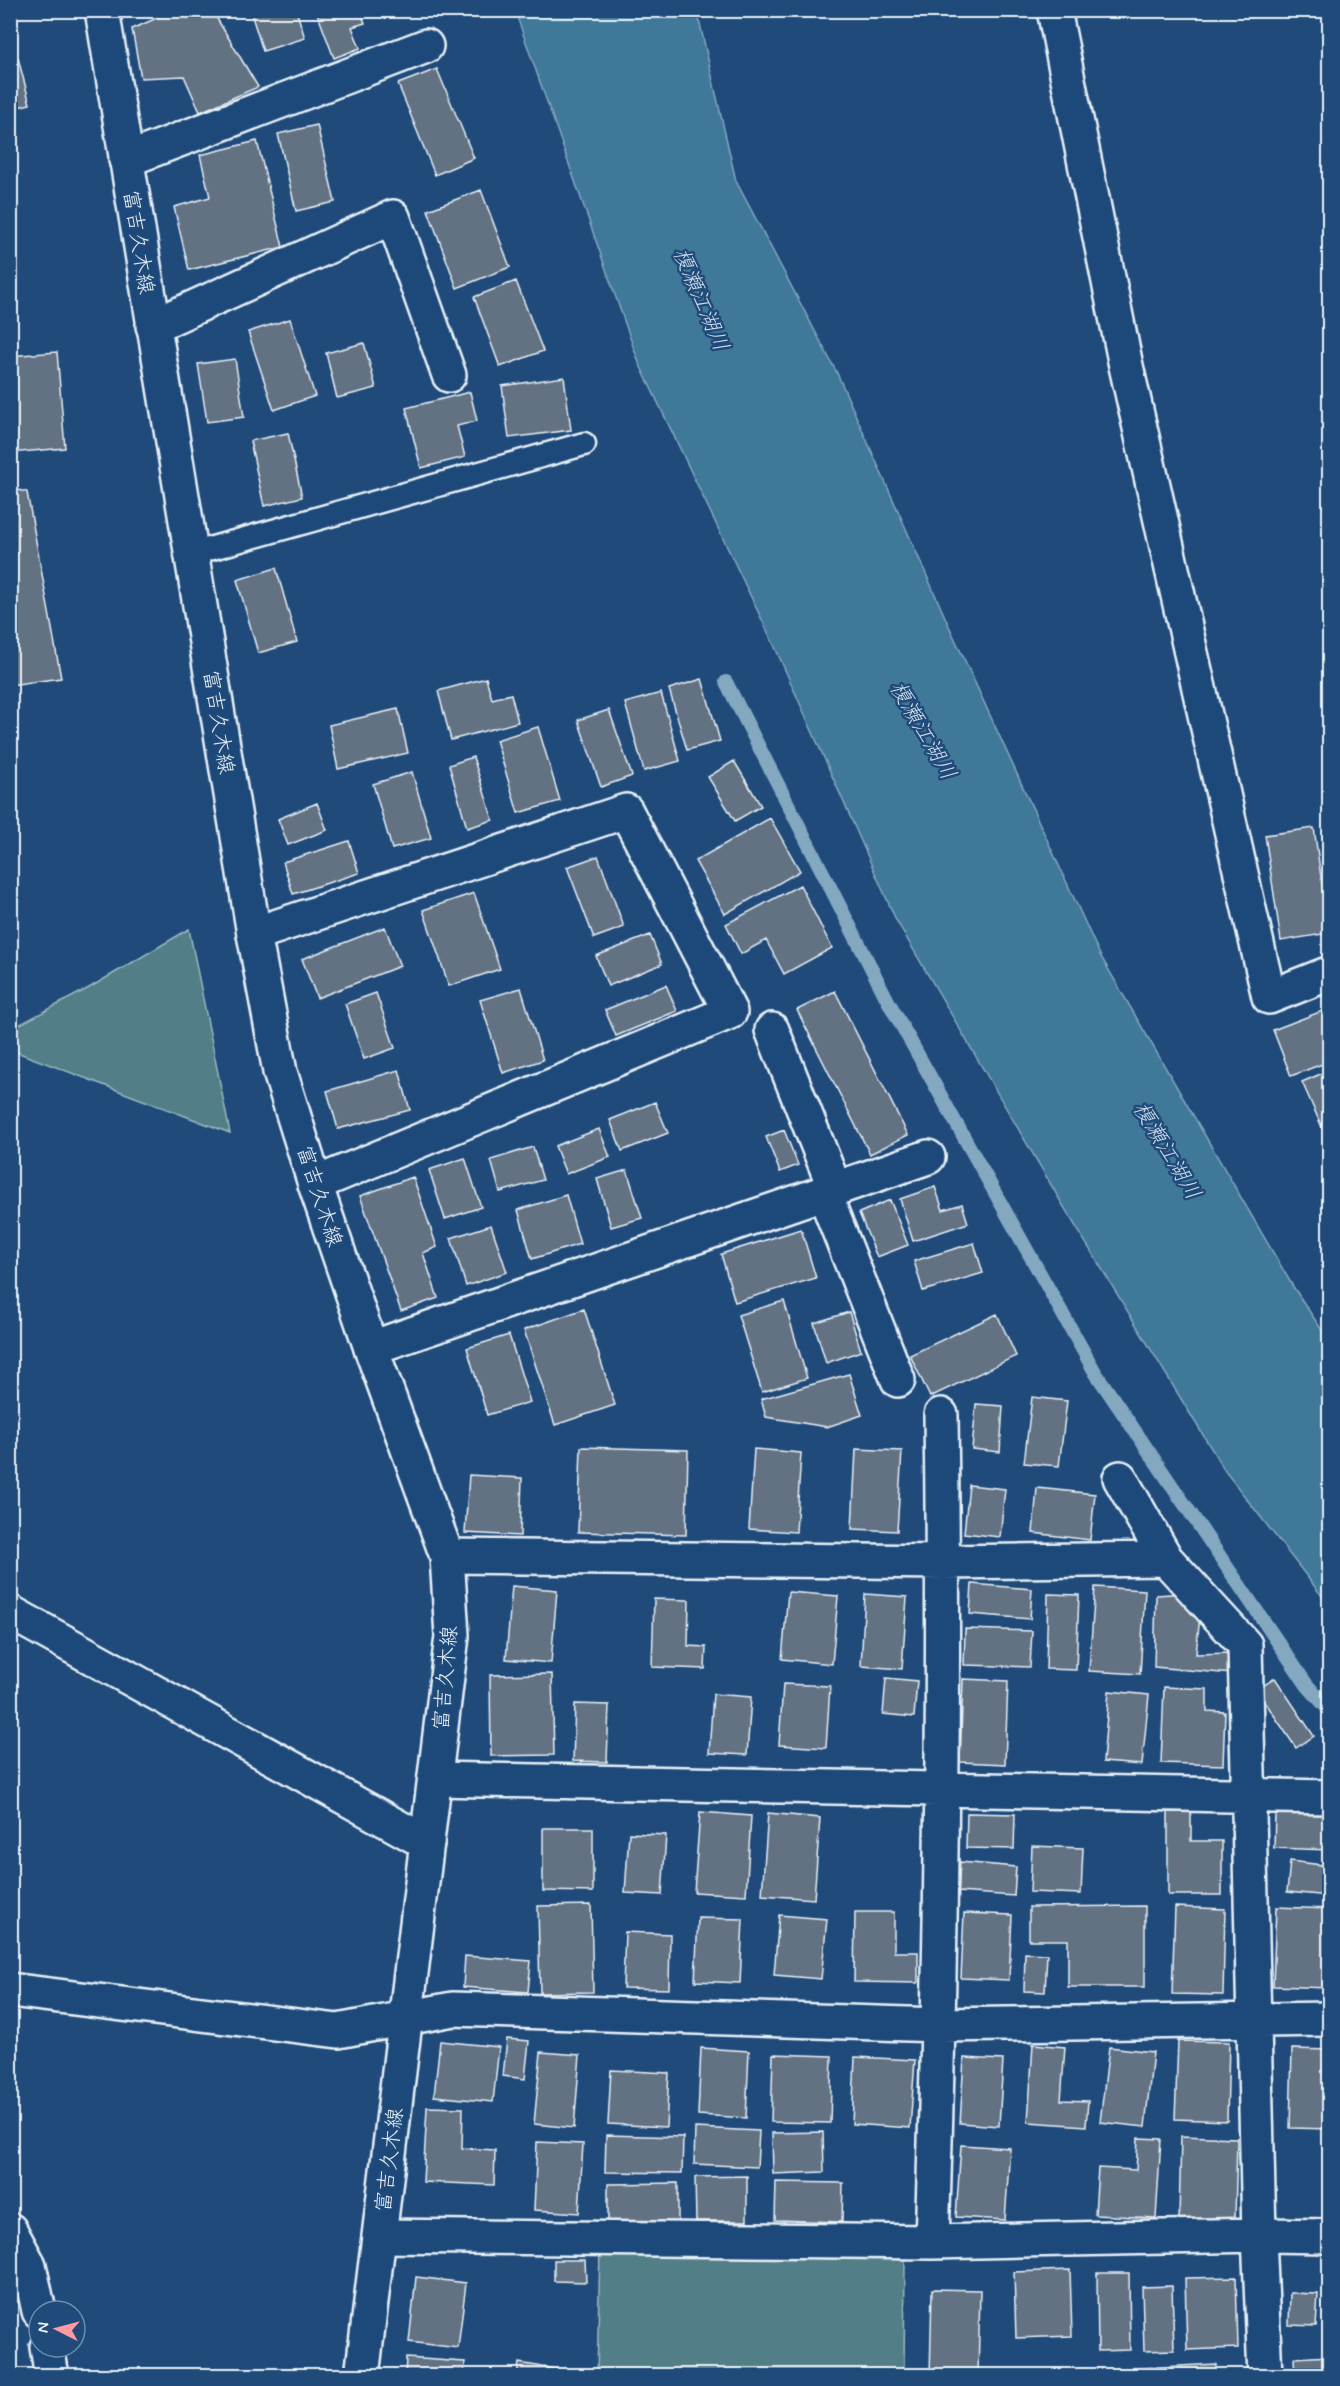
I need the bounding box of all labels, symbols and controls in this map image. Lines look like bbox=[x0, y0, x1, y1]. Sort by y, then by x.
street label: 富吉久木線 bbox=[116, 188, 160, 296]
water label: 榎瀬江湖川 bbox=[666, 244, 735, 356]
street label: 富吉久木線 bbox=[196, 668, 240, 776]
water label: 榎瀬江湖川 bbox=[883, 676, 962, 786]
water label: 榎瀬江湖川 bbox=[1126, 1097, 1207, 1205]
street label: 富吉久木線 bbox=[290, 1142, 349, 1251]
street label: 富吉久木線 bbox=[427, 1625, 465, 1732]
street label: 富吉久木線 bbox=[370, 2106, 410, 2214]
north arrow bbox=[27, 2299, 87, 2359]
text: N bbox=[33, 2321, 55, 2334]

